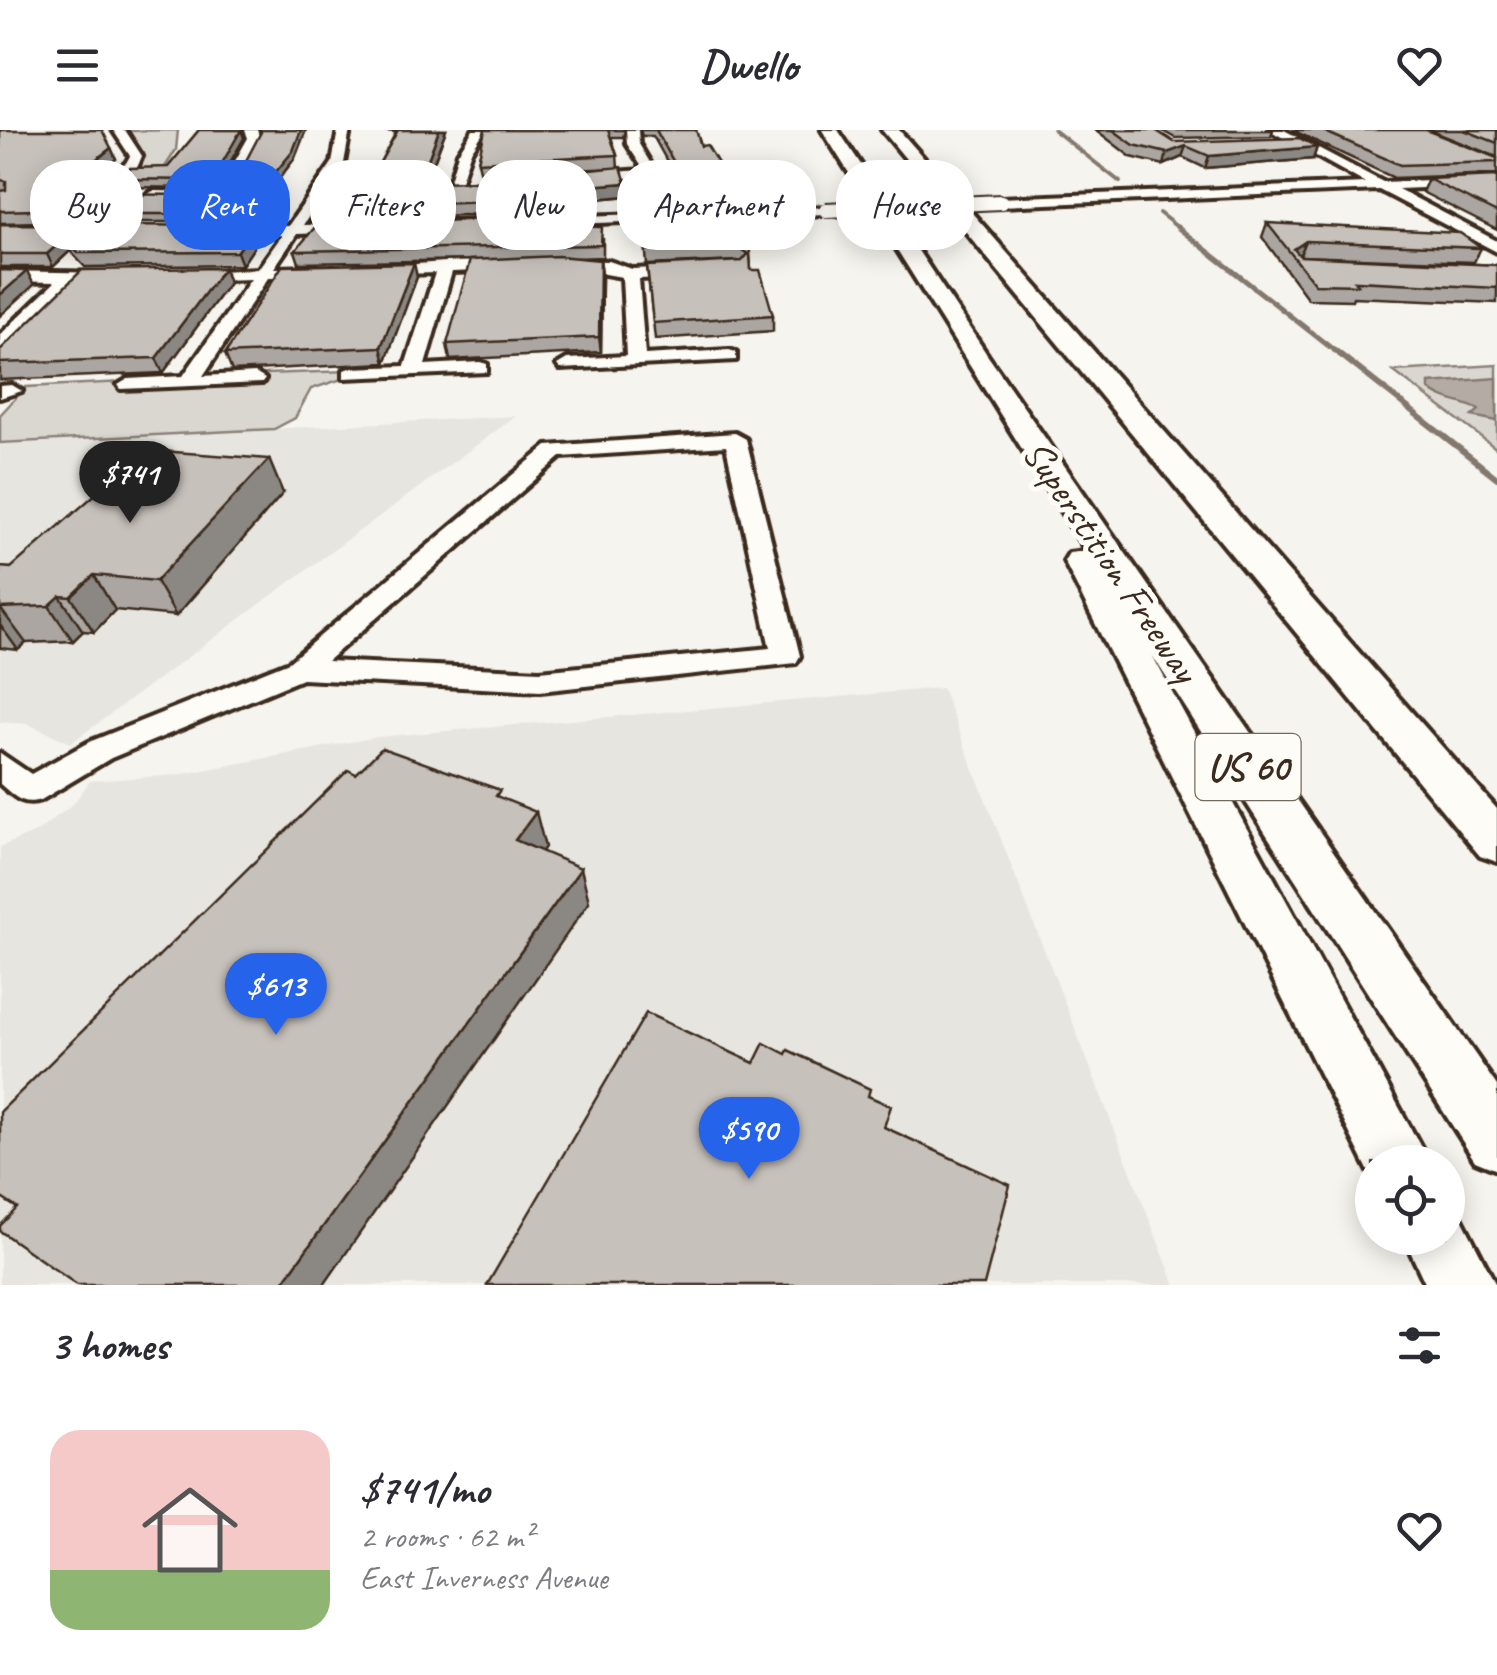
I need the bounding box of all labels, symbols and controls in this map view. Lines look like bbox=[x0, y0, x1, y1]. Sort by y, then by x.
text: Dwello bbox=[700, 37, 797, 94]
icon: menu bbox=[50, 38, 105, 93]
icon: heart bbox=[1392, 38, 1447, 93]
chip: Buy bbox=[30, 160, 143, 250]
chip: Rent bbox=[163, 160, 290, 250]
chip: Filters bbox=[310, 160, 456, 250]
chip: New bbox=[476, 160, 597, 250]
chip: Apartment bbox=[617, 160, 816, 250]
chip: House bbox=[836, 160, 974, 250]
street label: Superstition Freeway bbox=[1012, 430, 1212, 694]
pin: $741 bbox=[71, 441, 189, 526]
text: $741 bbox=[101, 453, 159, 494]
road number: US 60 bbox=[1196, 734, 1300, 800]
pin: $613 bbox=[217, 953, 335, 1038]
text: $613 bbox=[247, 965, 305, 1006]
pin: $590 bbox=[690, 1097, 808, 1182]
text: $590 bbox=[721, 1109, 777, 1150]
map controls bbox=[1355, 1145, 1465, 1255]
button: locate bbox=[1355, 1145, 1465, 1255]
icon: filters bbox=[1392, 1318, 1447, 1373]
text: 3 homes bbox=[50, 1319, 169, 1372]
text: $741/mo bbox=[360, 1463, 489, 1516]
icon: home bbox=[130, 1470, 250, 1590]
icon: heart bbox=[1392, 1503, 1447, 1558]
text: 2 rooms · 62 m² bbox=[360, 1516, 533, 1557]
text: East Inverness Avenue bbox=[360, 1557, 608, 1598]

